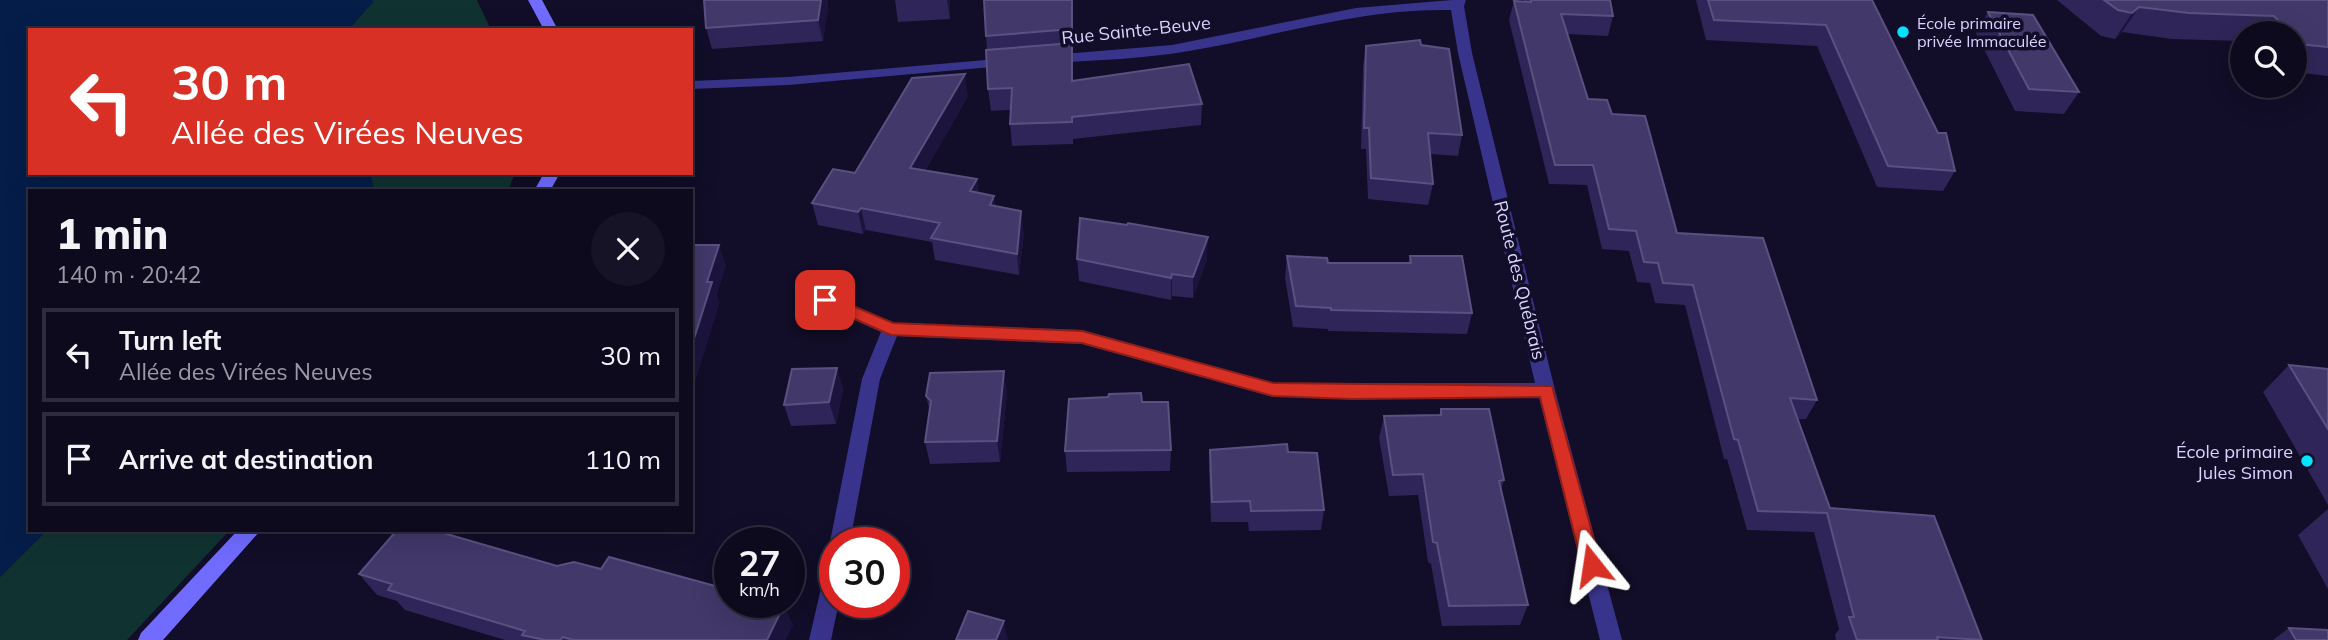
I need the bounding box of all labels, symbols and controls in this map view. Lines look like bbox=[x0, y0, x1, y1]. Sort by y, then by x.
street label: Rue Sainte-Beuve bbox=[1060, 11, 1212, 49]
place label: École primaire privée Immaculée bbox=[1917, 13, 2046, 51]
map controls bbox=[2230, 21, 2307, 98]
button: search bbox=[2230, 21, 2307, 98]
marker: École primaire privée Immaculée bbox=[1895, 24, 1911, 40]
text: 30 m bbox=[171, 51, 287, 112]
icon: left bbox=[56, 56, 147, 147]
text: Allée des Virées Neuves bbox=[171, 112, 524, 152]
street label: Route des Québrais bbox=[1489, 198, 1551, 362]
text: 1 min bbox=[56, 207, 169, 260]
button: close bbox=[591, 212, 665, 286]
text: 140 m · 20:42 bbox=[56, 260, 201, 289]
pin bbox=[795, 270, 855, 330]
icon: arrive bbox=[806, 281, 844, 319]
text: Turn left bbox=[119, 324, 221, 357]
icon: left bbox=[60, 336, 98, 374]
text: 30 m bbox=[600, 339, 661, 372]
text: Allée des Virées Neuves bbox=[119, 357, 373, 386]
icon: arrive bbox=[60, 440, 98, 478]
place label: École primaire Jules Simon bbox=[2176, 440, 2293, 484]
text: Arrive at destination bbox=[119, 443, 374, 476]
text: 110 m bbox=[585, 443, 661, 476]
marker: École primaire Jules Simon bbox=[2299, 453, 2315, 469]
speed limit sign: 30 bbox=[819, 527, 910, 618]
position arrow bbox=[1555, 528, 1629, 602]
text: 27 bbox=[738, 541, 781, 585]
text: km/h bbox=[739, 578, 780, 601]

